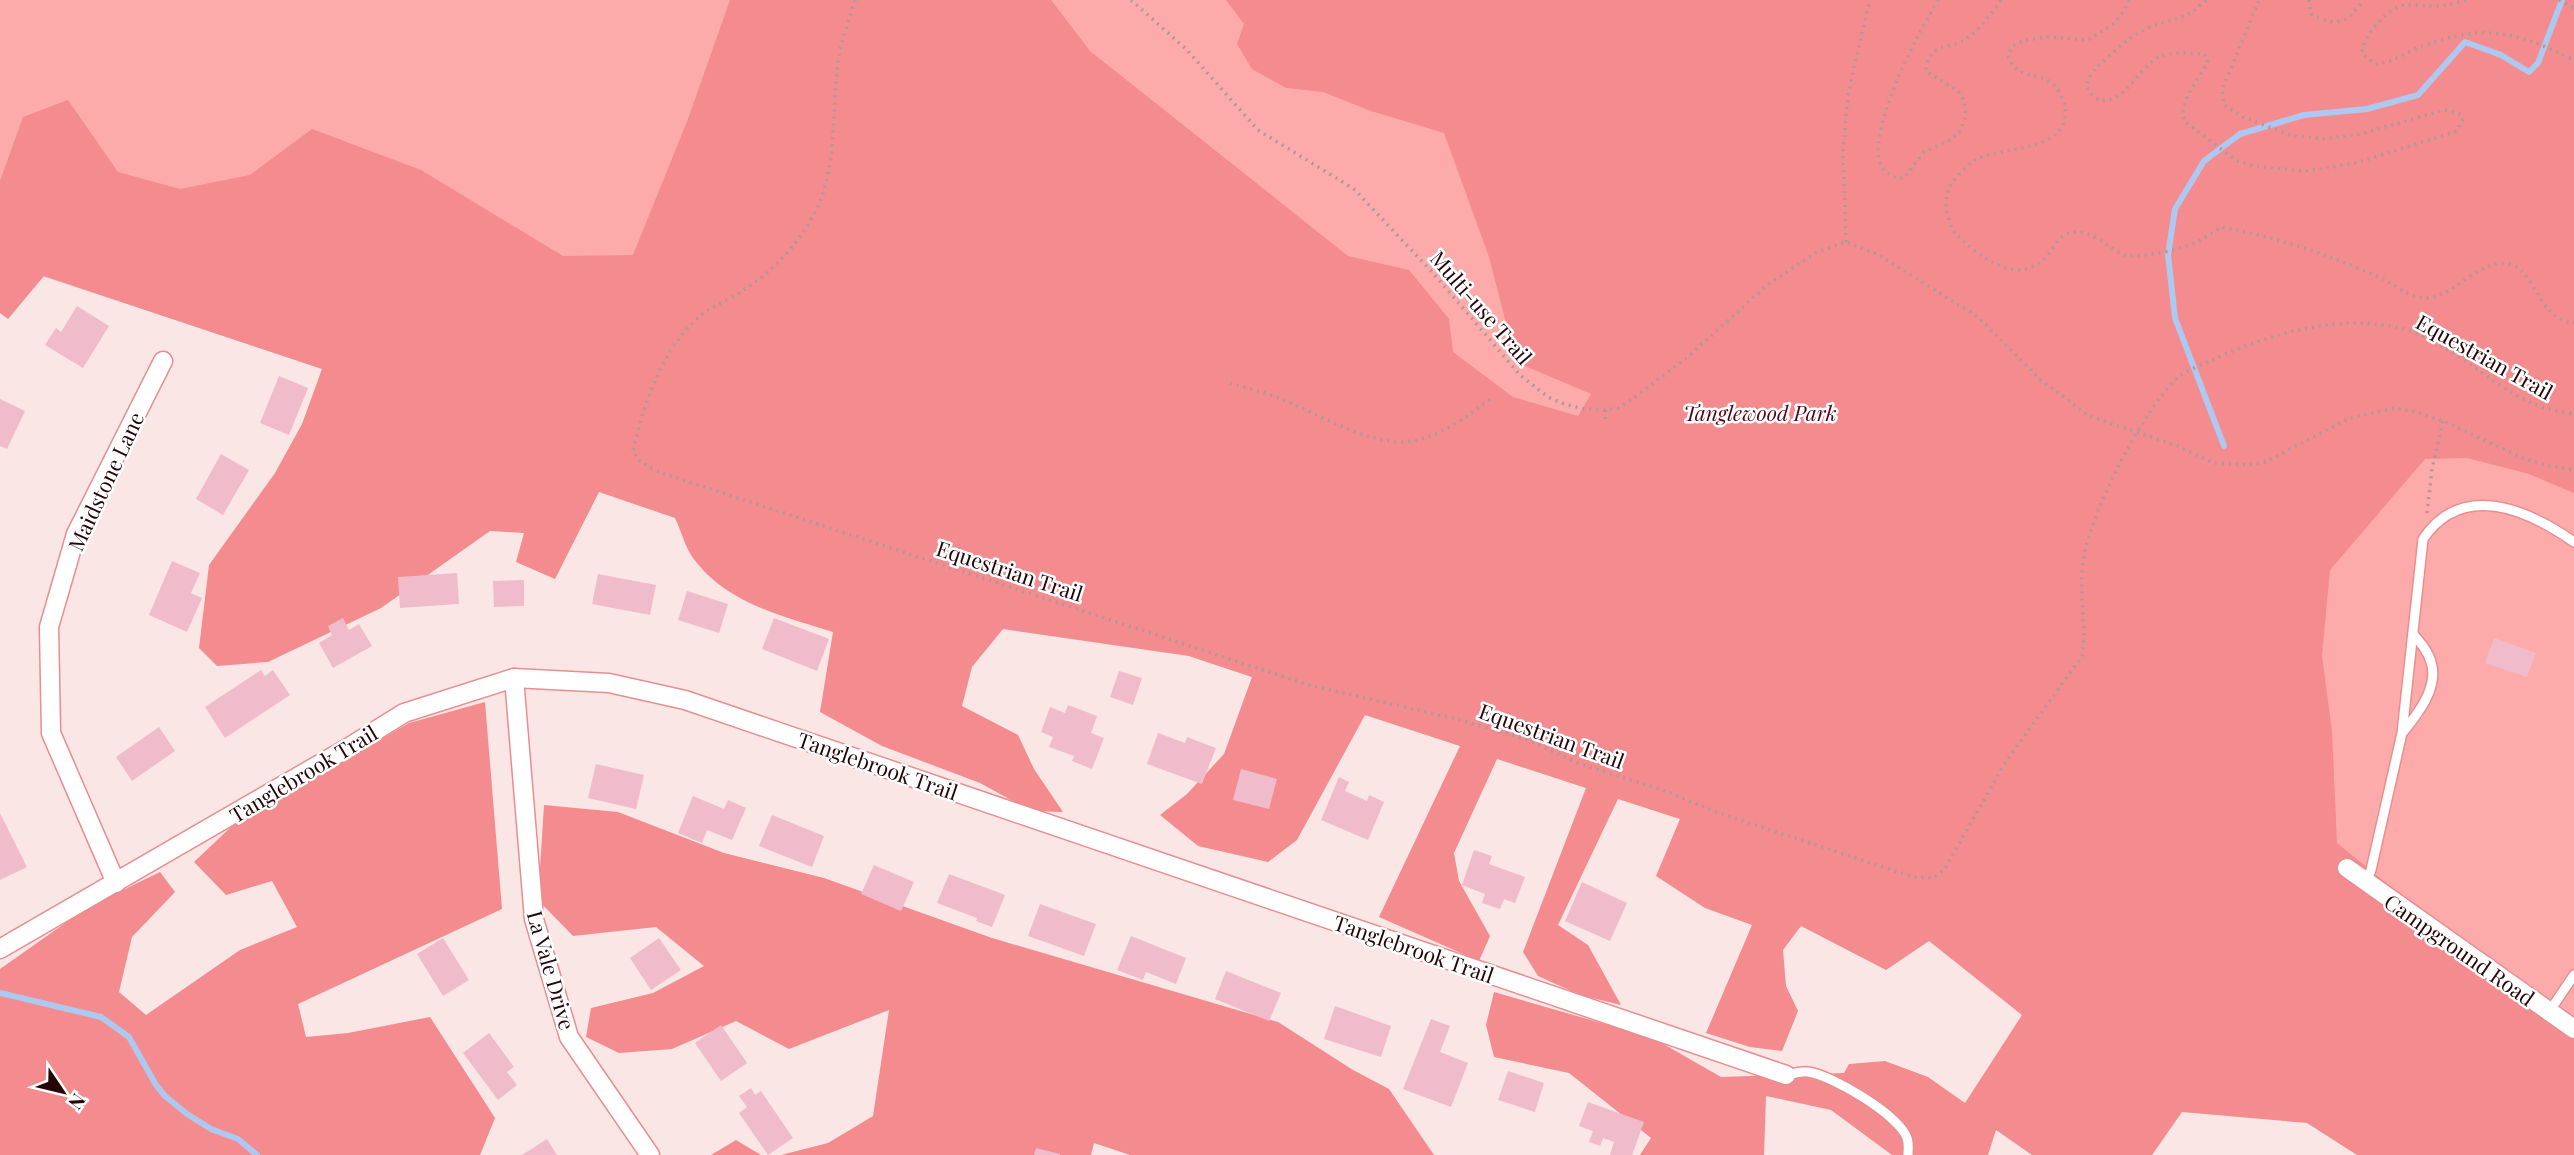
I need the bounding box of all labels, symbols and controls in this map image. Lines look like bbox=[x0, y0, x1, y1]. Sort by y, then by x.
street label: Multi-use Trail bbox=[1425, 244, 1539, 370]
street label: Equestrian Trail bbox=[2412, 307, 2558, 405]
park label: Tanglewood Park bbox=[1683, 398, 1837, 426]
street label: Maidstone Lane bbox=[61, 407, 149, 555]
street label: Equestrian Trail bbox=[933, 533, 1087, 607]
street label: Equestrian Trail bbox=[1476, 696, 1628, 774]
street label: Tanglebrook Trail bbox=[224, 718, 382, 828]
street label: Tanglebrook Trail bbox=[794, 724, 962, 806]
street label: Campground Road bbox=[2379, 887, 2541, 1011]
street label: La Vale Drive bbox=[522, 907, 582, 1033]
street label: Tanglebrook Trail bbox=[1330, 907, 1498, 989]
north arrow bbox=[28, 1057, 98, 1127]
text: N bbox=[63, 1089, 92, 1116]

